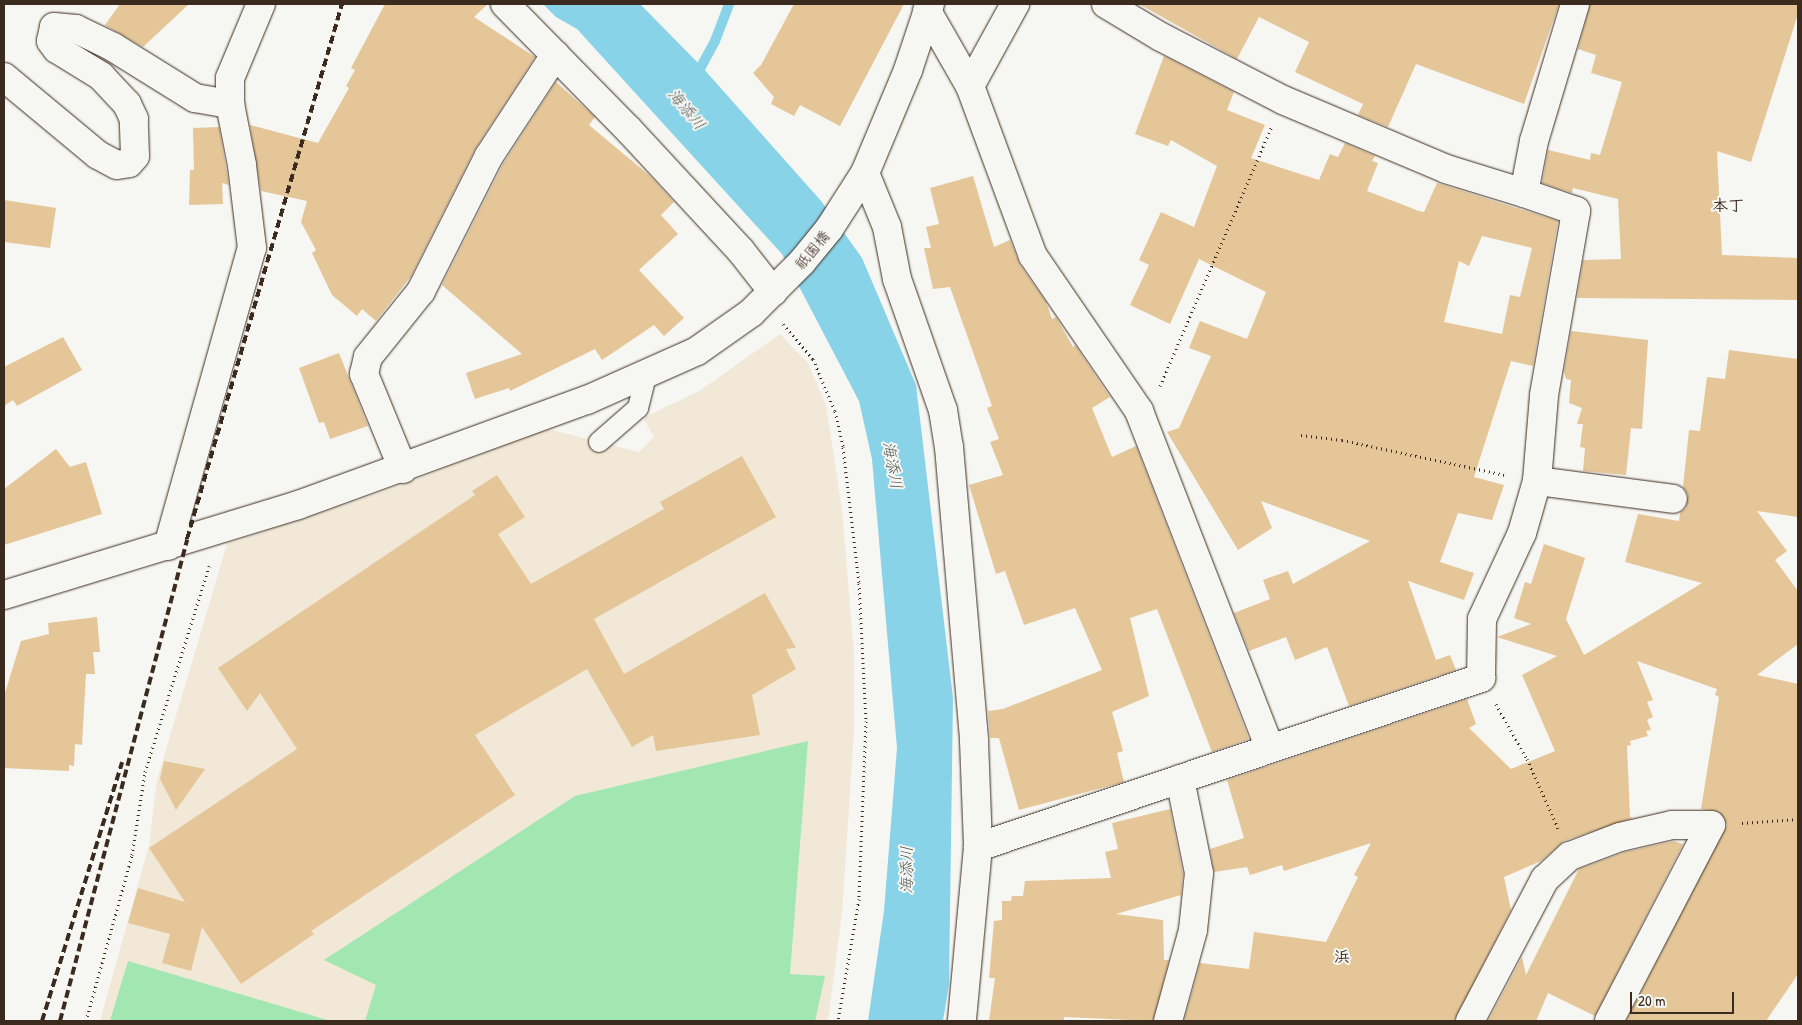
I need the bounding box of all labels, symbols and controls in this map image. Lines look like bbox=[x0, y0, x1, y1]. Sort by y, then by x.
water label: 海添川 bbox=[664, 84, 710, 134]
district label: 本丁 bbox=[1712, 195, 1744, 215]
street label: 祇園橋 bbox=[791, 227, 833, 273]
water label: 海添川 bbox=[879, 440, 907, 490]
water label: 海添川 bbox=[896, 846, 916, 894]
district label: 浜 bbox=[1334, 946, 1350, 966]
scale bar bbox=[1632, 982, 1736, 1014]
text: 20 m bbox=[1638, 990, 1665, 1011]

